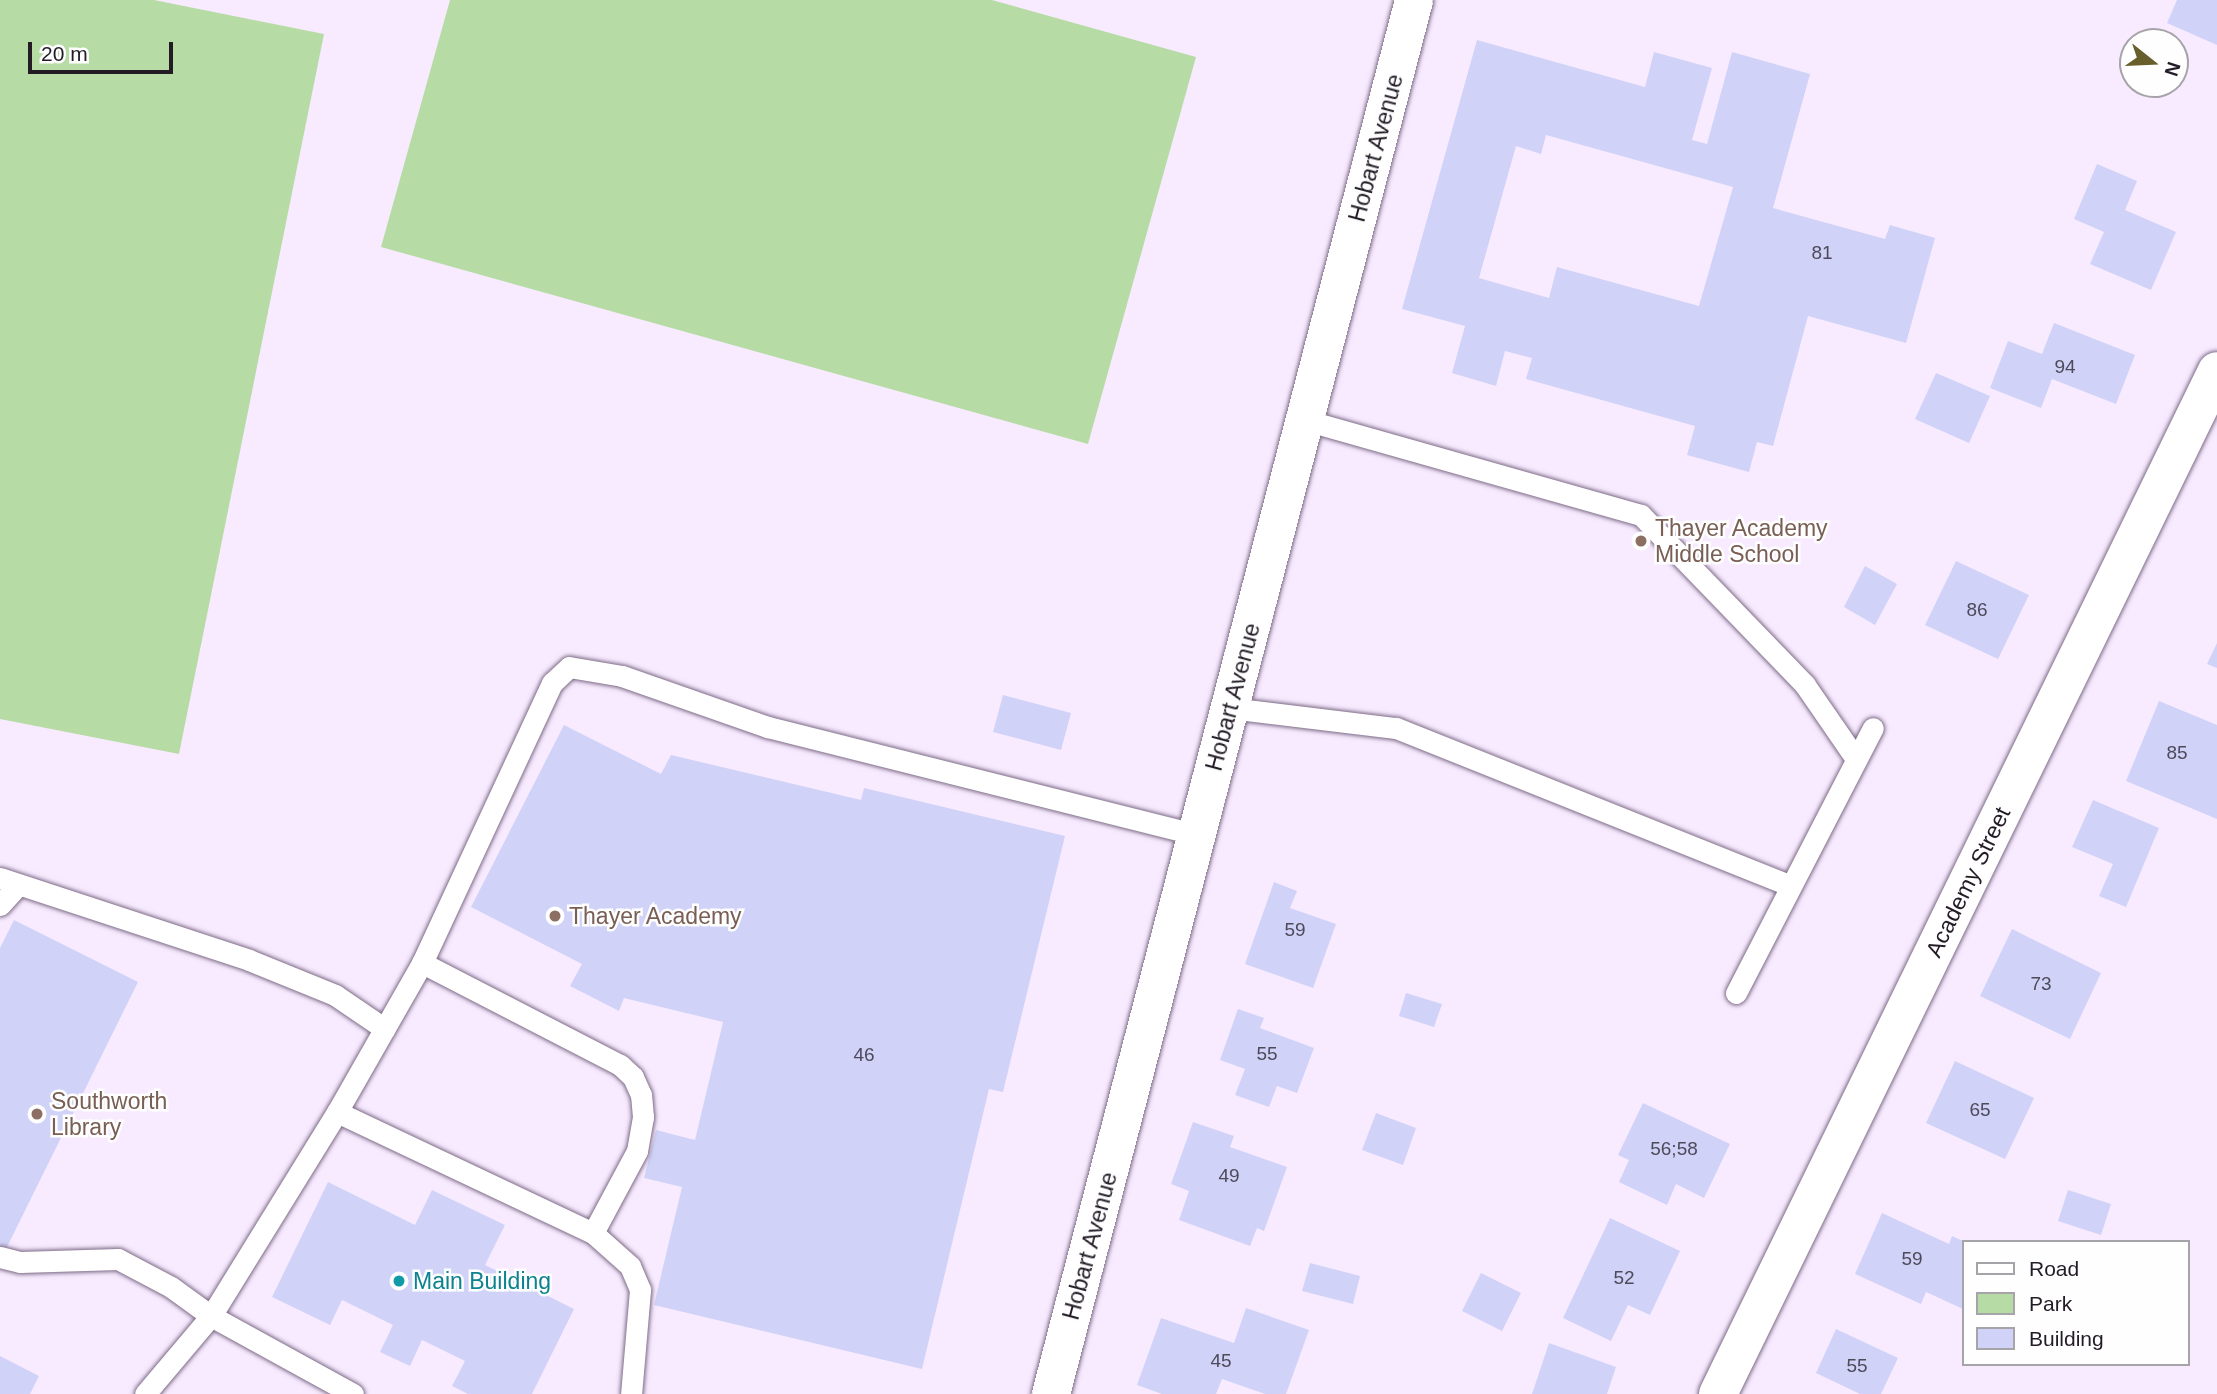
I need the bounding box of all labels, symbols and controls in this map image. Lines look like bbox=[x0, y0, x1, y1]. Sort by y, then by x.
scale bar bbox=[32, 28, 177, 72]
north arrow bbox=[2119, 28, 2189, 98]
text: 20 m bbox=[41, 42, 88, 65]
text: N bbox=[2160, 59, 2185, 79]
street label: Hobart Avenue bbox=[1343, 71, 1409, 225]
house number: 81 bbox=[1811, 242, 1833, 264]
house number: 94 bbox=[2054, 356, 2076, 378]
place label: Thayer Academy Middle School bbox=[1655, 514, 1829, 568]
marker: Thayer Academy Middle School bbox=[1633, 533, 1649, 549]
house number: 86 bbox=[1966, 599, 1988, 621]
street label: Hobart Avenue bbox=[1200, 620, 1266, 774]
house number: 85 bbox=[2166, 742, 2188, 764]
street label: Academy Street bbox=[1920, 802, 2016, 962]
place label: Thayer Academy bbox=[569, 902, 743, 930]
marker: Thayer Academy bbox=[547, 908, 563, 924]
house number: 59 bbox=[1284, 919, 1306, 941]
house number: 73 bbox=[2030, 973, 2052, 995]
house number: 55 bbox=[1256, 1043, 1278, 1065]
house number: 46 bbox=[853, 1044, 875, 1066]
place label: Southworth Library bbox=[51, 1087, 167, 1141]
house number: 65 bbox=[1969, 1099, 1991, 1121]
marker: Southworth Library bbox=[29, 1106, 45, 1122]
house number: 56;58 bbox=[1650, 1138, 1698, 1160]
house number: 49 bbox=[1218, 1165, 1240, 1187]
street label: Hobart Avenue bbox=[1057, 1169, 1123, 1323]
legend bbox=[1962, 1240, 2189, 1366]
house number: 59 bbox=[1901, 1248, 1923, 1270]
text: Road bbox=[2029, 1257, 2079, 1280]
place label: Main Building bbox=[413, 1267, 551, 1295]
house number: 52 bbox=[1613, 1267, 1635, 1289]
marker: Main Building bbox=[391, 1273, 407, 1289]
text: Park bbox=[2029, 1292, 2072, 1315]
text: Building bbox=[2029, 1327, 2104, 1350]
house number: 45 bbox=[1210, 1350, 1232, 1372]
house number: 55 bbox=[1846, 1355, 1868, 1377]

